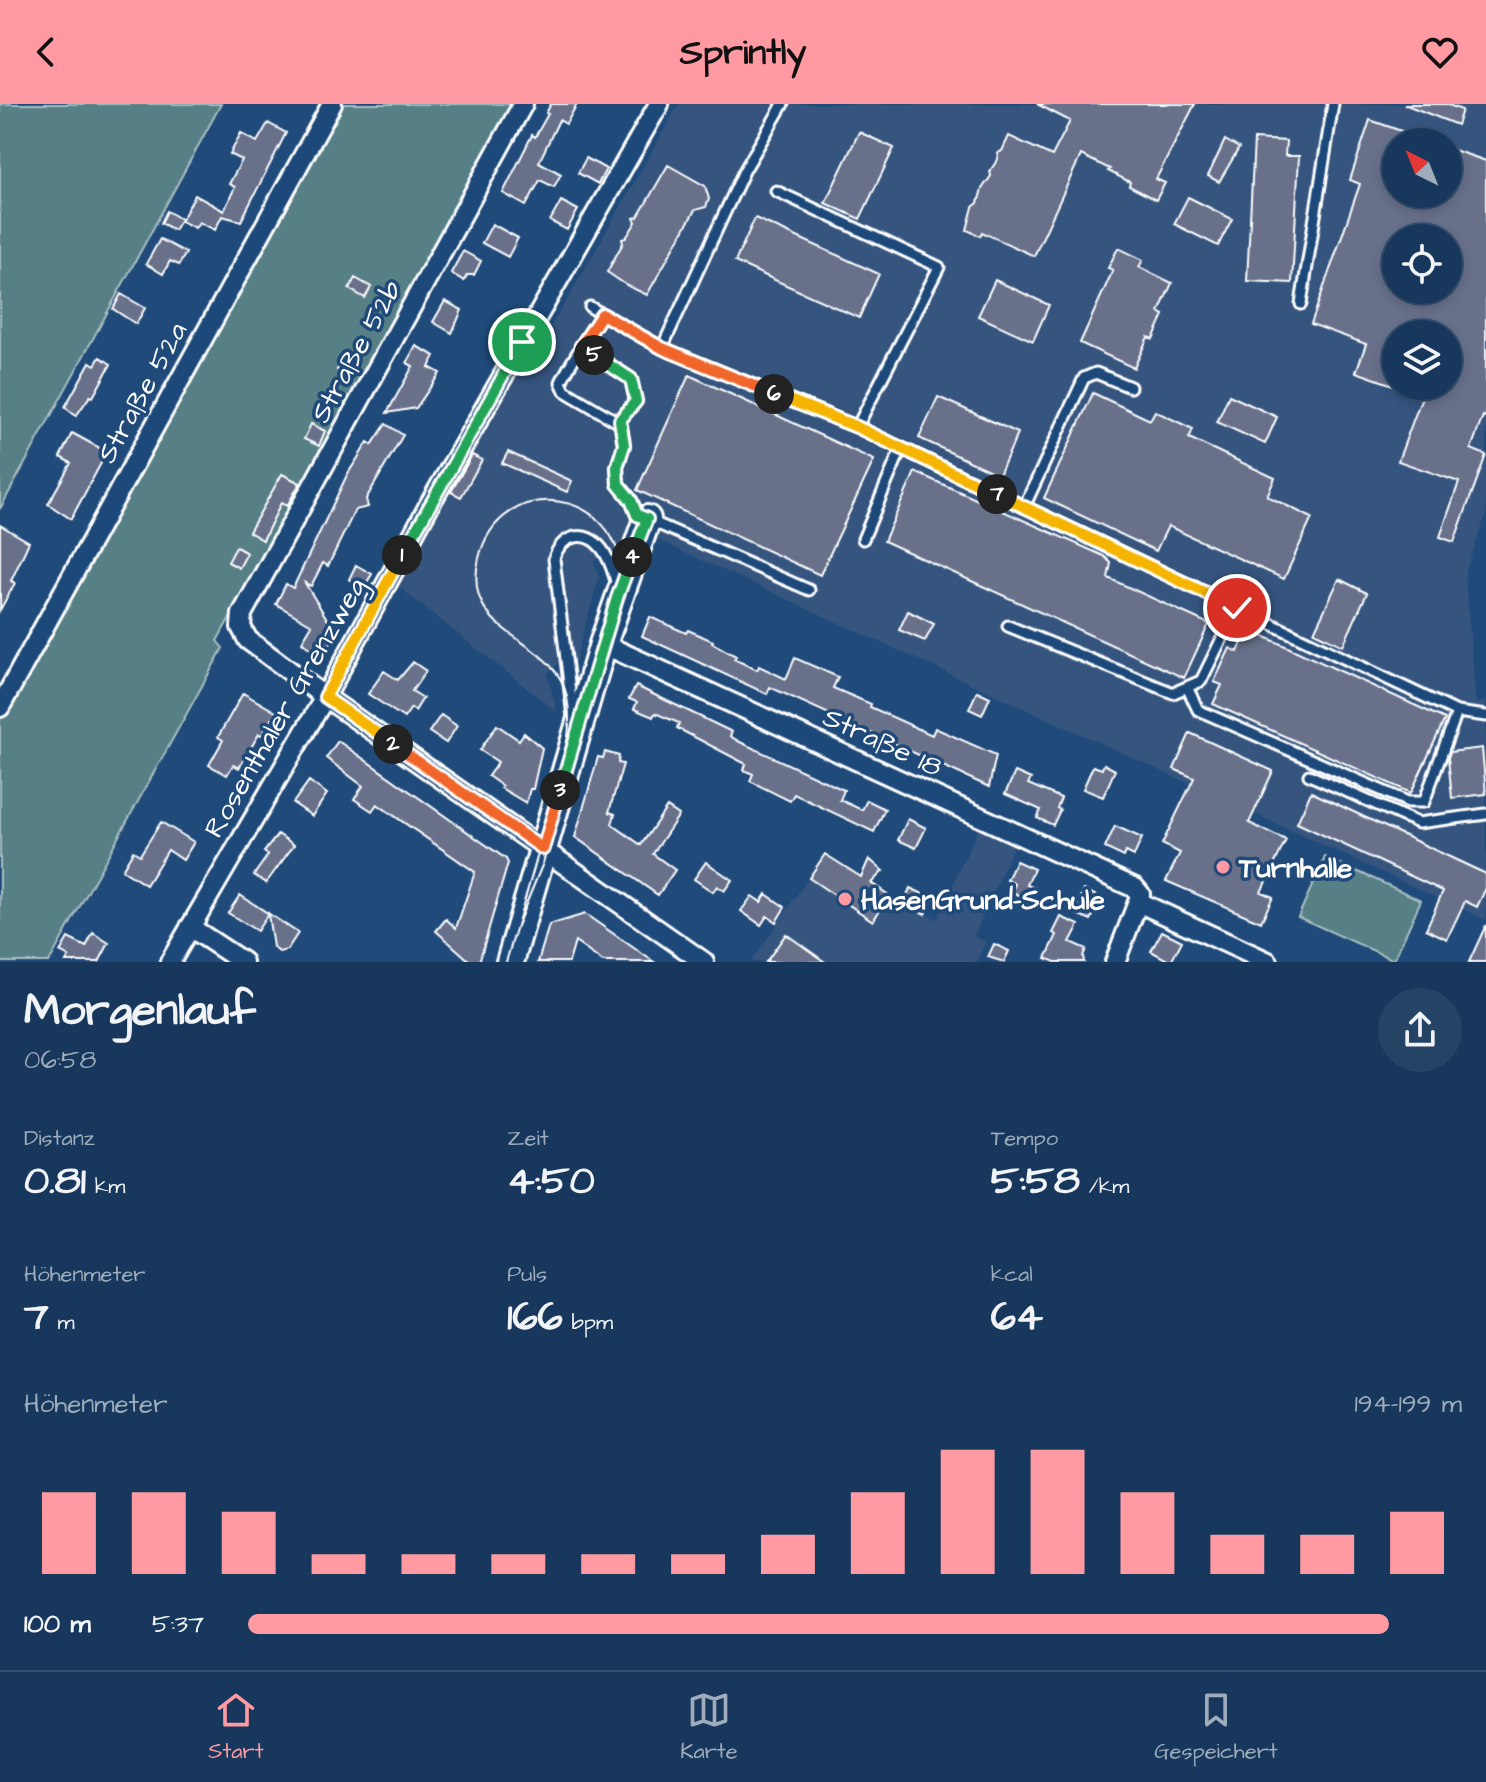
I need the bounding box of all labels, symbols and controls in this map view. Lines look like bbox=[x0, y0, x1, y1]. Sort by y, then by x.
text: Sprintly bbox=[680, 27, 806, 78]
icon: back bbox=[24, 30, 68, 74]
icon: heart bbox=[1418, 30, 1462, 74]
north arrow bbox=[1382, 128, 1462, 208]
map controls bbox=[1382, 128, 1462, 400]
button: locate bbox=[1382, 224, 1462, 304]
street label: Straße 52b bbox=[301, 273, 412, 430]
pin bbox=[488, 308, 556, 376]
street label: Straße 52a bbox=[88, 315, 197, 470]
icon: arrive bbox=[500, 320, 544, 364]
button: layers bbox=[1382, 320, 1462, 400]
pin: 5 bbox=[574, 335, 614, 375]
text: 5 bbox=[586, 339, 602, 370]
pin: 6 bbox=[754, 374, 794, 414]
text: 6 bbox=[767, 378, 781, 409]
pin: 7 bbox=[977, 474, 1017, 514]
text: 7 bbox=[990, 478, 1004, 509]
pin: 1 bbox=[382, 535, 422, 575]
pin: 4 bbox=[612, 537, 652, 577]
text: 1 bbox=[401, 539, 403, 570]
text: 4 bbox=[625, 541, 639, 572]
street label: Rosenthaler Grenzweg bbox=[195, 570, 377, 846]
pin bbox=[1203, 574, 1271, 642]
icon: check bbox=[1215, 586, 1259, 630]
street label: Straße 18 bbox=[817, 698, 948, 787]
pin: 2 bbox=[373, 724, 413, 764]
text: 2 bbox=[387, 728, 399, 759]
pin: 3 bbox=[540, 770, 580, 810]
text: 3 bbox=[554, 774, 566, 805]
place label: Turnhalle bbox=[1238, 849, 1352, 888]
marker: Turnhalle bbox=[1214, 858, 1232, 876]
place label: HasenGrund-Schule bbox=[861, 881, 1105, 920]
marker: HasenGrund-Schule bbox=[836, 890, 854, 908]
text: Morgenlauf bbox=[24, 981, 256, 1042]
button: share bbox=[1378, 988, 1462, 1072]
text: 06:58 bbox=[24, 1042, 96, 1078]
text: Distanz bbox=[24, 1123, 95, 1154]
text: Zeit bbox=[507, 1123, 549, 1154]
text: Tempo bbox=[991, 1123, 1058, 1154]
text: 0.81 bbox=[24, 1154, 86, 1209]
text: 4:50 bbox=[507, 1154, 595, 1209]
text: 5:58 bbox=[991, 1154, 1080, 1209]
text: km bbox=[86, 1171, 125, 1202]
text: /km bbox=[1080, 1171, 1129, 1202]
text: Höhenmeter bbox=[24, 1259, 145, 1290]
text: Puls bbox=[507, 1259, 547, 1290]
text: kcal bbox=[991, 1259, 1033, 1290]
text: 7 bbox=[24, 1290, 49, 1345]
text: 166 bbox=[507, 1290, 563, 1345]
text: 64 bbox=[991, 1290, 1043, 1345]
text: m bbox=[49, 1307, 75, 1338]
text: bpm bbox=[563, 1307, 613, 1338]
text: Höhenmeter bbox=[24, 1386, 168, 1422]
text: 194–199 m bbox=[1355, 1386, 1462, 1422]
text: 100 m bbox=[24, 1606, 91, 1642]
text: 5:37 bbox=[152, 1606, 204, 1642]
tab: Start bbox=[208, 1688, 264, 1767]
tab: Karte bbox=[680, 1688, 738, 1767]
tab: Gespeichert bbox=[1154, 1688, 1278, 1767]

